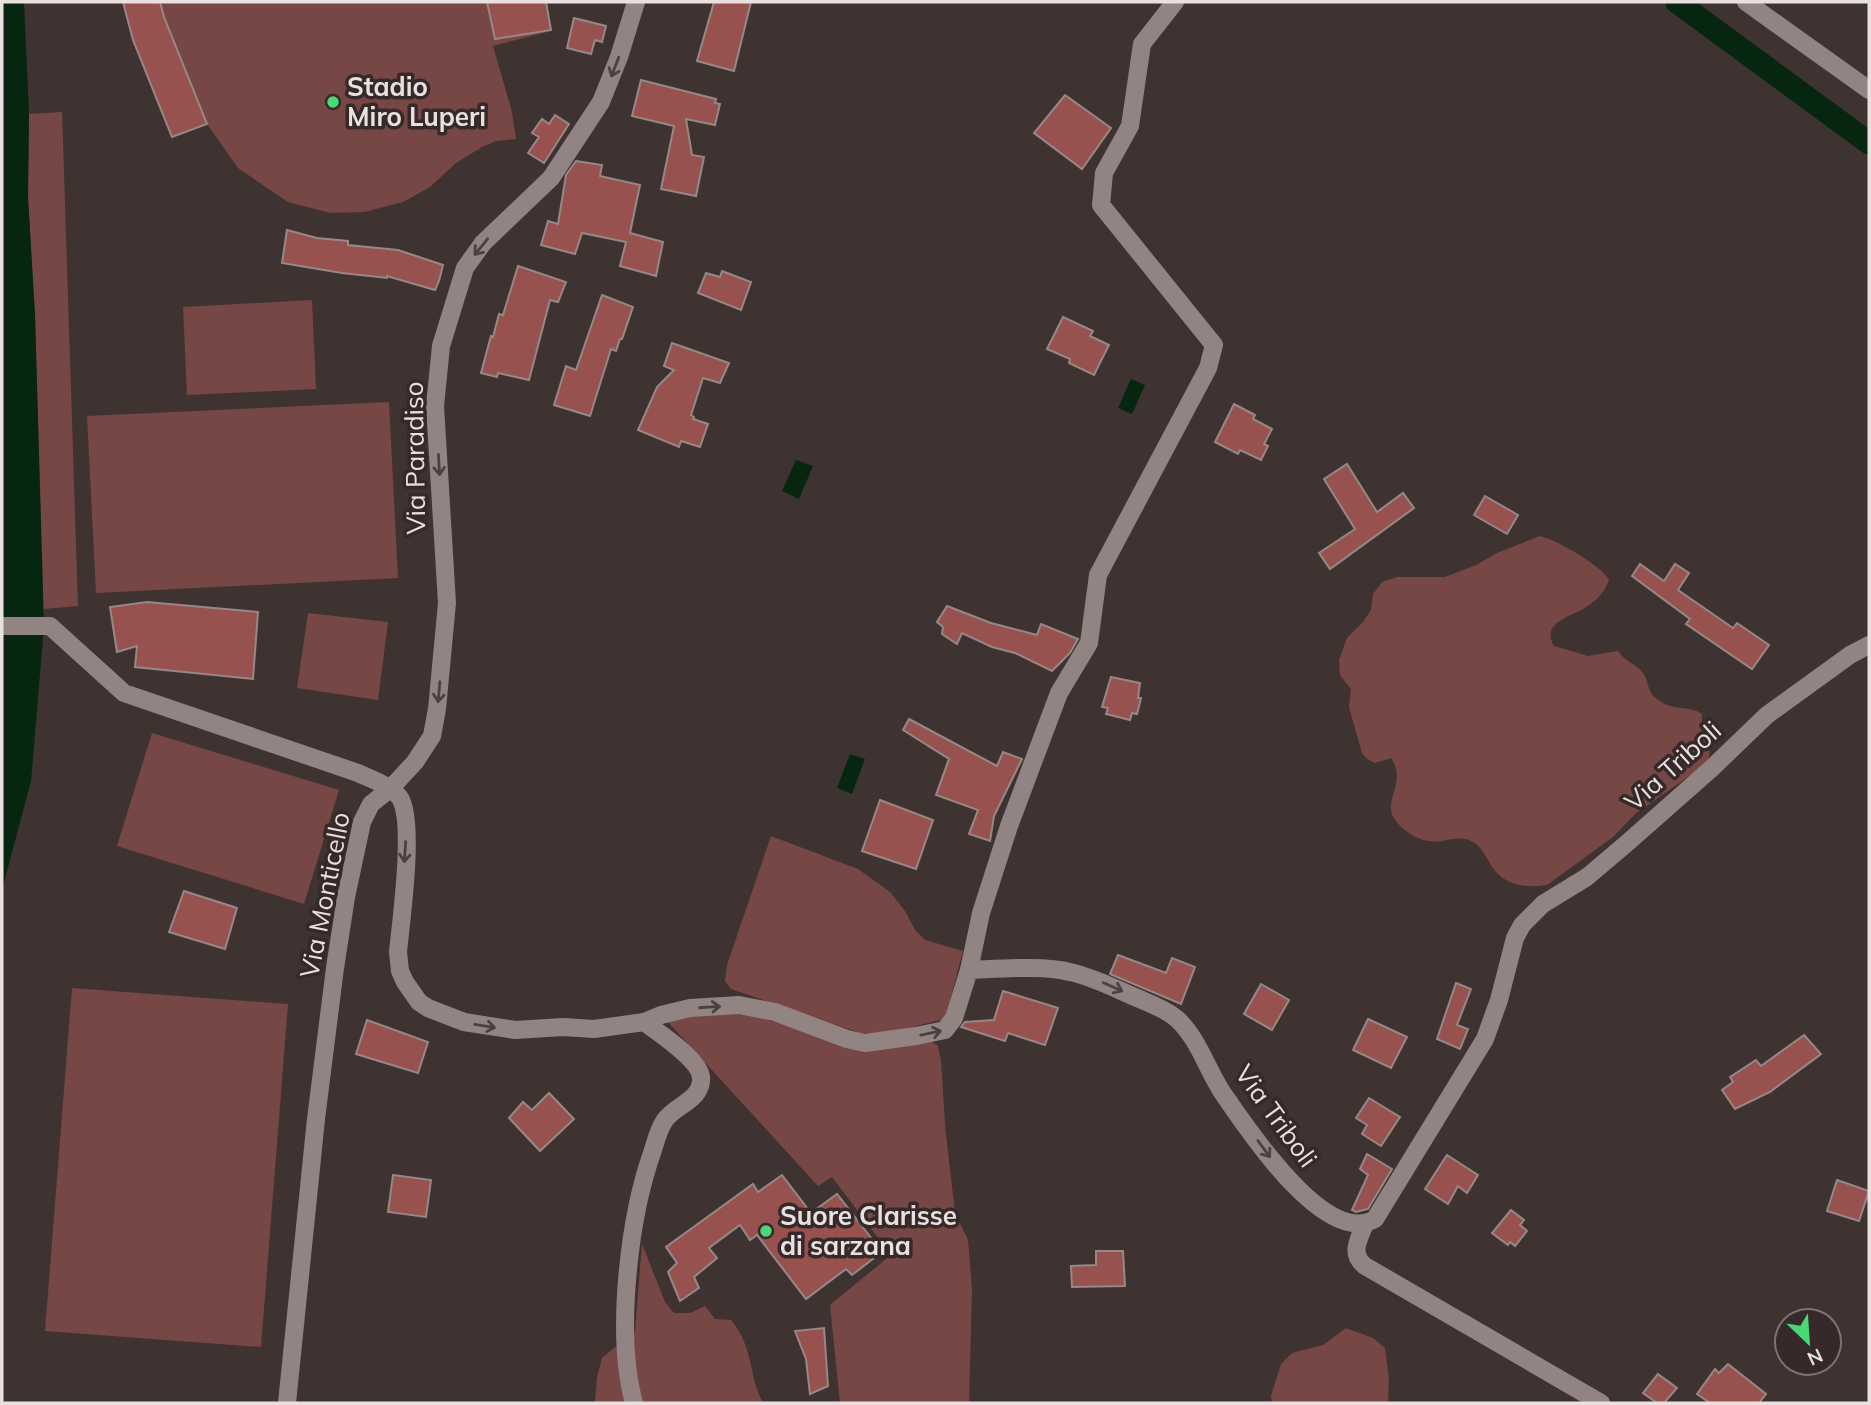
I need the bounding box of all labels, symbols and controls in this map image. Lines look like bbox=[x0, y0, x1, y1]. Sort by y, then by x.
one-way arrow bbox=[608, 55, 621, 77]
place label: Stadio Miro Luperi bbox=[347, 70, 486, 133]
marker: Stadio Miro Luperi bbox=[325, 94, 341, 110]
one-way arrow bbox=[473, 237, 489, 255]
street label: Via Paradiso bbox=[397, 381, 432, 535]
one-way arrow bbox=[432, 453, 445, 476]
one-way arrow bbox=[432, 680, 445, 703]
street label: Via Triboli bbox=[1617, 714, 1728, 818]
street label: Via Monticello bbox=[292, 809, 357, 981]
one-way arrow bbox=[398, 840, 411, 863]
one-way arrow bbox=[1102, 982, 1123, 995]
one-way arrow bbox=[698, 1000, 721, 1013]
one-way arrow bbox=[473, 1020, 496, 1033]
one-way arrow bbox=[919, 1026, 942, 1039]
street label: Via Triboli bbox=[1228, 1058, 1325, 1173]
one-way arrow bbox=[1256, 1139, 1271, 1158]
place label: Suore Clarisse di sarzana bbox=[780, 1199, 957, 1262]
marker: Suore Clarisse di sarzana bbox=[758, 1223, 774, 1239]
north arrow bbox=[1773, 1307, 1843, 1377]
text: N bbox=[1804, 1343, 1827, 1371]

